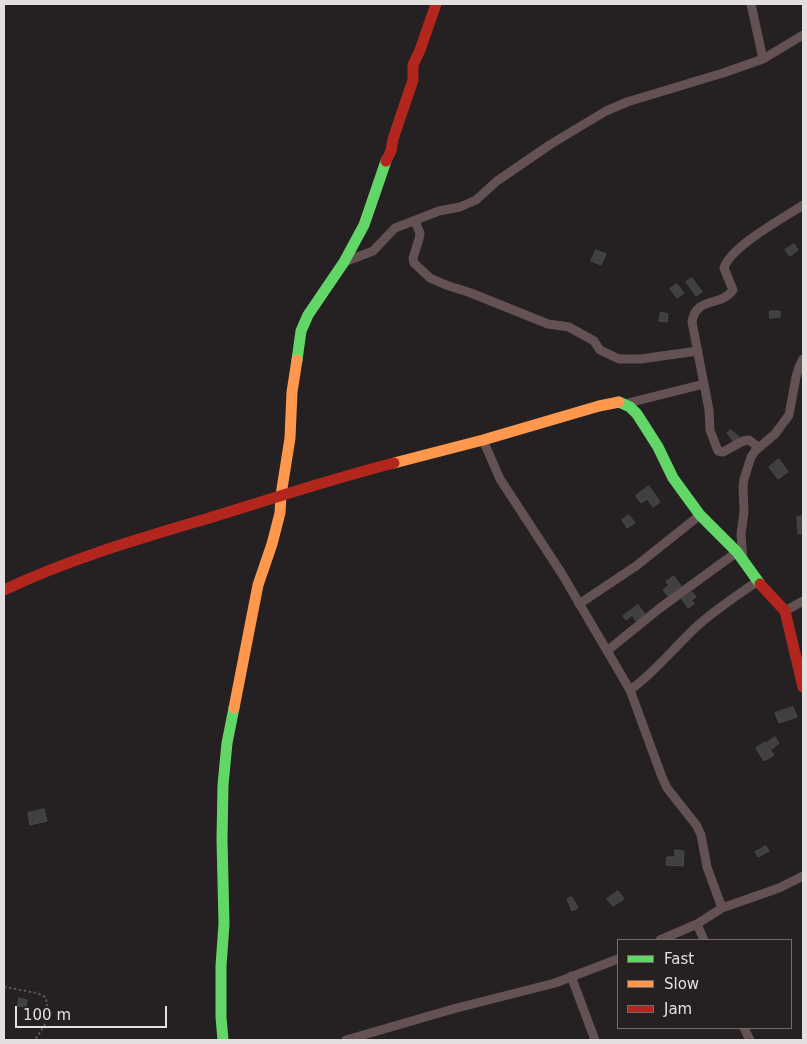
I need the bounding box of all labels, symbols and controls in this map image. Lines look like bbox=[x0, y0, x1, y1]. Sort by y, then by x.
legend bbox=[617, 939, 792, 1029]
text: Fast bbox=[664, 950, 694, 968]
text: Slow bbox=[664, 975, 699, 993]
scale bar bbox=[18, 996, 170, 1028]
text: Jam bbox=[664, 1000, 692, 1018]
text: 100 m bbox=[23, 1006, 71, 1024]

